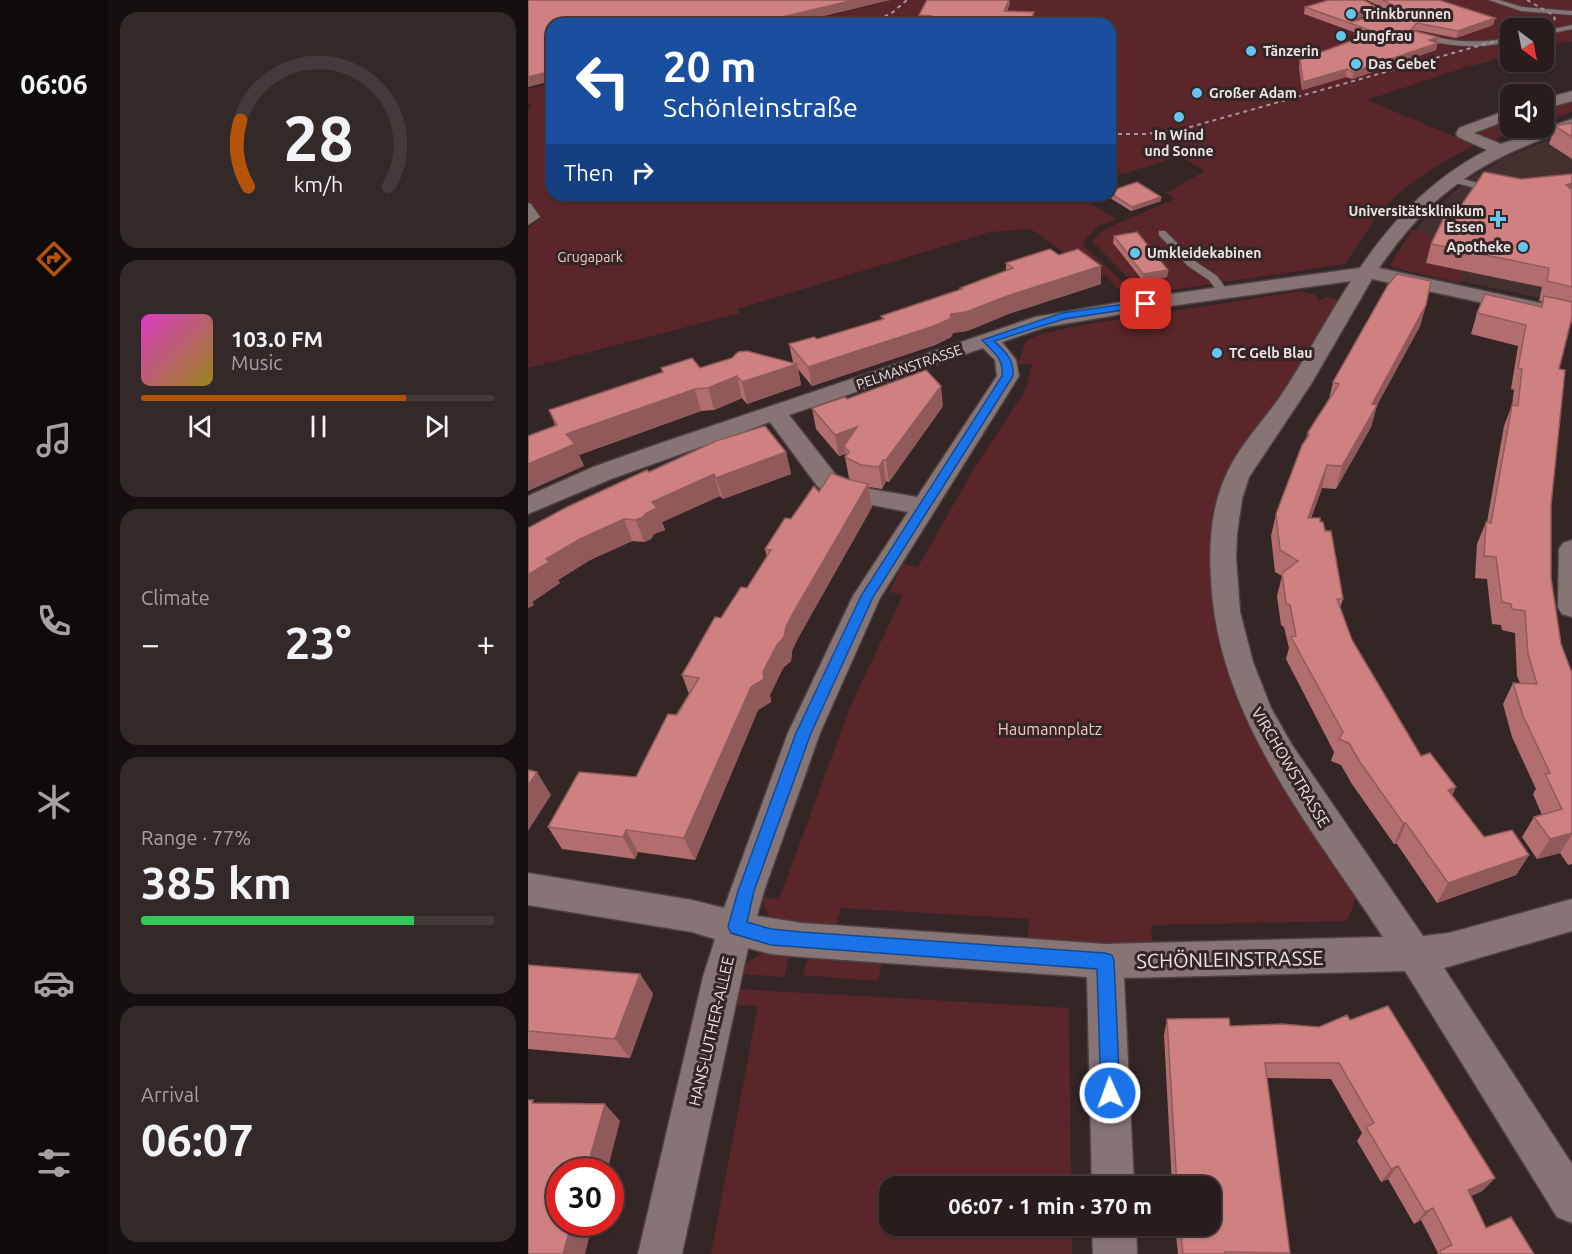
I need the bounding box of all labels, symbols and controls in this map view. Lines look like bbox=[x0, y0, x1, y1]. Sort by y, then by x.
place label: Trinkbrunnen bbox=[1363, 6, 1451, 22]
marker: Trinkbrunnen bbox=[1344, 7, 1358, 21]
north arrow bbox=[1500, 18, 1554, 72]
map controls bbox=[1500, 18, 1554, 138]
place label: Jungfrau bbox=[1353, 28, 1412, 44]
marker: Jungfrau bbox=[1334, 29, 1348, 43]
icon: left bbox=[564, 42, 642, 120]
text: 20 m bbox=[663, 43, 757, 90]
place label: Tänzerin bbox=[1263, 43, 1319, 59]
marker: Tänzerin bbox=[1244, 44, 1258, 58]
place label: Das Gebet bbox=[1368, 56, 1436, 72]
marker: Das Gebet bbox=[1349, 57, 1363, 71]
text: 06:06 bbox=[20, 69, 88, 99]
button: sound bbox=[1500, 84, 1554, 138]
place label: Großer Adam bbox=[1209, 85, 1297, 101]
marker: Großer Adam bbox=[1190, 86, 1204, 100]
text: Schönleinstraße bbox=[663, 92, 858, 122]
text: 28 bbox=[283, 103, 353, 173]
marker: In Wind und Sonne bbox=[1172, 110, 1186, 124]
place label: In Wind und Sonne bbox=[1145, 127, 1213, 159]
icon: right bbox=[626, 156, 659, 189]
text: Then bbox=[564, 160, 614, 185]
text: km/h bbox=[293, 173, 343, 197]
place label: Universitätsklinikum Essen bbox=[1348, 203, 1484, 235]
marker: Universitätsklinikum Essen bbox=[1489, 210, 1507, 228]
icon: directions bbox=[33, 238, 75, 280]
place label: Apotheke bbox=[1447, 239, 1511, 255]
marker: Apotheke bbox=[1516, 240, 1530, 254]
place label: Umkleidekabinen bbox=[1147, 245, 1261, 261]
marker: Umkleidekabinen bbox=[1128, 246, 1142, 260]
park label: Grugapark bbox=[557, 249, 623, 265]
pin bbox=[1120, 278, 1171, 329]
icon: arrive bbox=[1129, 287, 1162, 320]
text: 103.0 FM bbox=[231, 326, 323, 351]
street label: PELMANSTRASSE bbox=[854, 341, 964, 393]
place label: TC Gelb Blau bbox=[1229, 345, 1313, 361]
marker: TC Gelb Blau bbox=[1210, 346, 1224, 360]
text: Music bbox=[231, 351, 283, 374]
icon: previous bbox=[184, 410, 217, 443]
icon: pause bbox=[302, 410, 335, 443]
icon: next bbox=[420, 410, 453, 443]
icon: music bbox=[33, 419, 75, 461]
text: Climate bbox=[141, 586, 210, 609]
icon: phone bbox=[33, 600, 75, 642]
text: 23° bbox=[285, 617, 351, 668]
text: − bbox=[141, 625, 160, 662]
text: + bbox=[476, 625, 495, 662]
street label: VIRCHOWSTRASSE bbox=[1248, 704, 1334, 830]
park label: Haumannplatz bbox=[998, 720, 1102, 738]
icon: climate bbox=[33, 781, 75, 823]
text: Range · 77% bbox=[141, 826, 251, 849]
text: 385 km bbox=[141, 857, 292, 908]
street label: SCHÖNLEINSTRASSE bbox=[1136, 946, 1324, 972]
street label: HANS-LUTHER-ALLEE bbox=[685, 954, 737, 1108]
icon: car bbox=[33, 962, 75, 1004]
position arrow bbox=[1078, 1061, 1142, 1125]
text: Arrival bbox=[141, 1083, 199, 1106]
text: 06:07 bbox=[141, 1114, 254, 1165]
icon: filters bbox=[33, 1142, 75, 1184]
speed limit sign: 30 bbox=[546, 1158, 624, 1236]
text: 06:07 · 1 min · 370 m bbox=[948, 1193, 1152, 1218]

